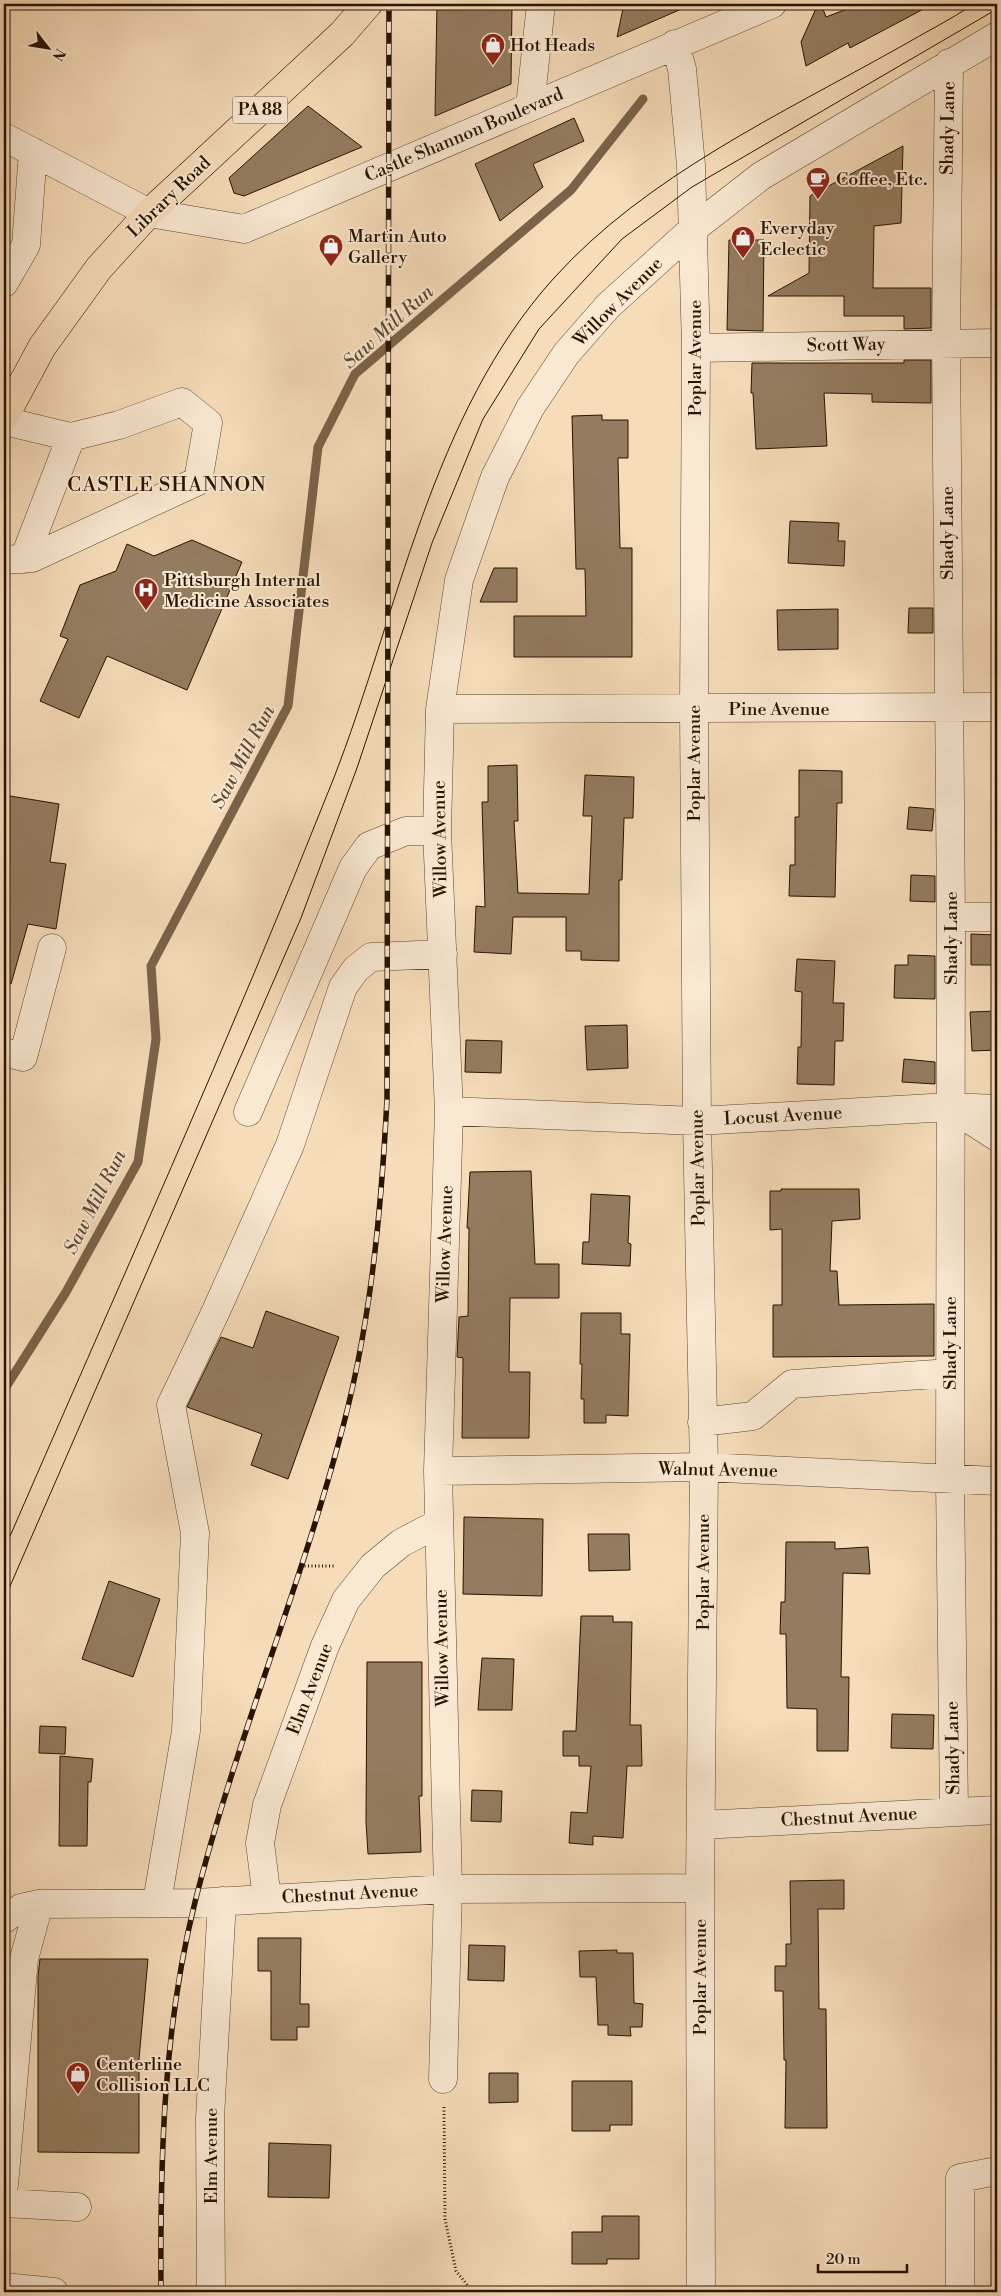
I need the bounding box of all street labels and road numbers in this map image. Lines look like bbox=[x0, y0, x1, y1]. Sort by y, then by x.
street label: Shady Lane bbox=[936, 81, 960, 175]
street label: Castle Shannon Boulevard bbox=[361, 82, 568, 187]
road number: PA 88 bbox=[232, 96, 288, 124]
street label: Library Road bbox=[122, 151, 216, 243]
street label: Willow Avenue bbox=[568, 252, 668, 352]
street label: Poplar Avenue bbox=[684, 300, 707, 416]
street label: Scott Way bbox=[806, 333, 886, 357]
street label: Shady Lane bbox=[936, 486, 959, 580]
street label: Pine Avenue bbox=[728, 698, 830, 721]
street label: Poplar Avenue bbox=[683, 705, 706, 821]
street label: Willow Avenue bbox=[427, 780, 453, 899]
street label: Shady Lane bbox=[940, 891, 963, 985]
street label: Locust Avenue bbox=[723, 1101, 843, 1131]
street label: Poplar Avenue bbox=[685, 1109, 711, 1227]
street label: Willow Avenue bbox=[431, 1185, 459, 1304]
street label: Shady Lane bbox=[939, 1296, 962, 1390]
street label: Walnut Avenue bbox=[657, 1457, 778, 1483]
street label: Poplar Avenue bbox=[692, 1514, 715, 1630]
street label: Willow Avenue bbox=[429, 1589, 455, 1708]
street label: Elm Avenue bbox=[282, 1640, 338, 1738]
street label: Shady Lane bbox=[941, 1701, 965, 1795]
street label: Chestnut Avenue bbox=[780, 1802, 918, 1832]
street label: Chestnut Avenue bbox=[281, 1879, 419, 1909]
street label: Poplar Avenue bbox=[689, 1919, 712, 2035]
street label: Elm Avenue bbox=[200, 2108, 223, 2204]

